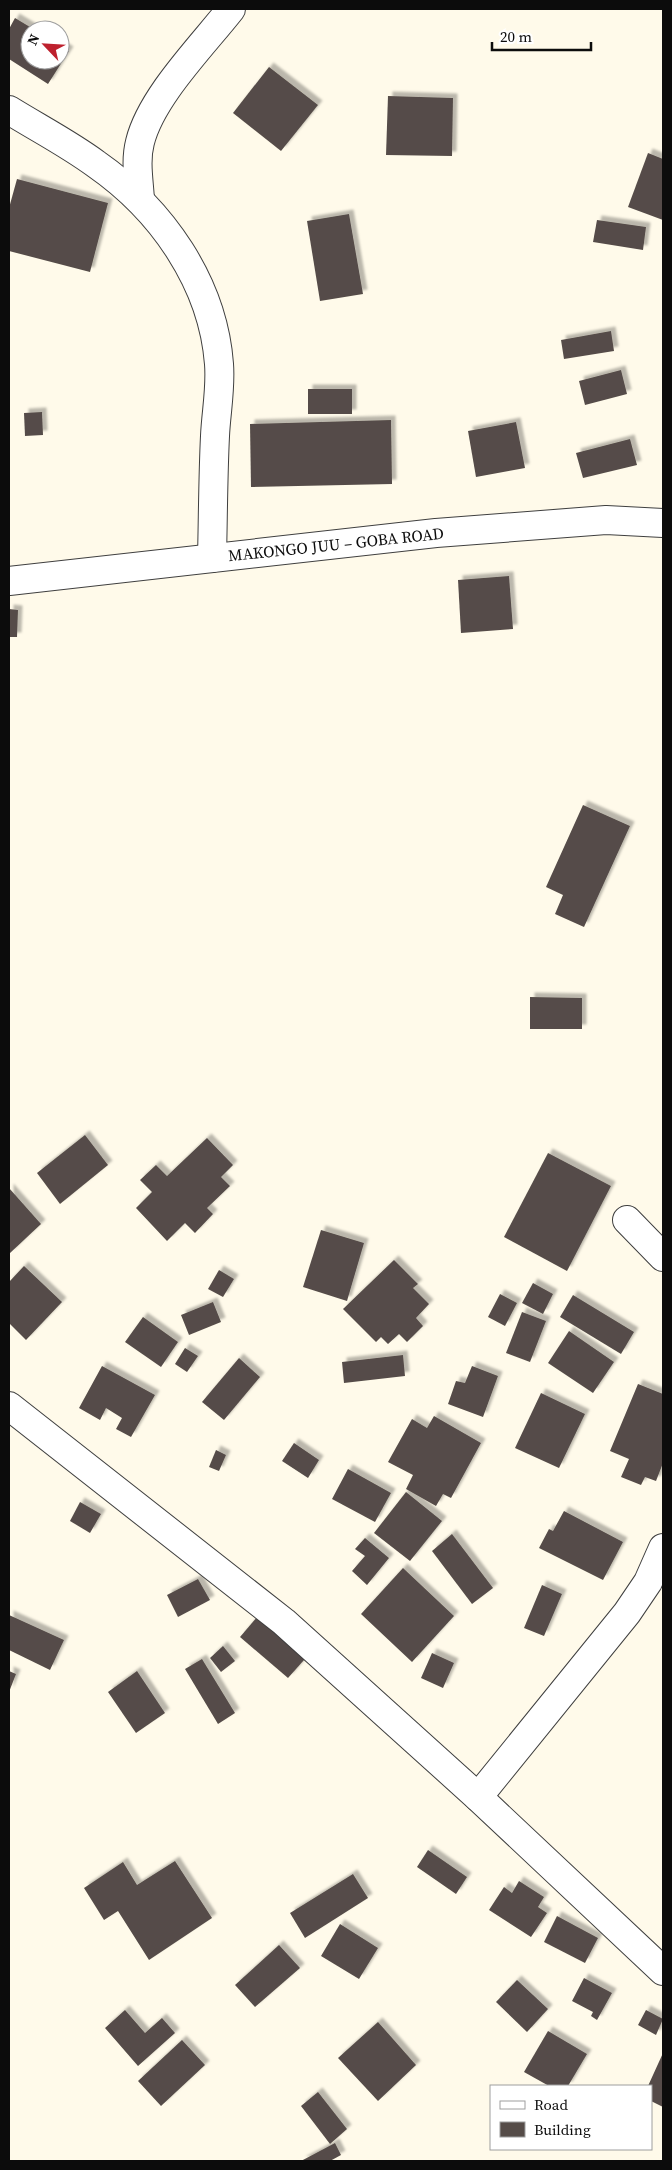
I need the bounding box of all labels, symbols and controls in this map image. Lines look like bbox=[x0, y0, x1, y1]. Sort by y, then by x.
north arrow bbox=[20, 20, 70, 70]
scale bar bbox=[492, 20, 591, 52]
text: 20 m bbox=[500, 26, 532, 47]
text: N bbox=[22, 31, 44, 48]
street label: MAKONGO JUU – GOBA ROAD bbox=[227, 522, 445, 566]
legend bbox=[490, 2085, 652, 2150]
text: Road bbox=[534, 2094, 568, 2115]
text: Building bbox=[534, 2119, 591, 2140]

